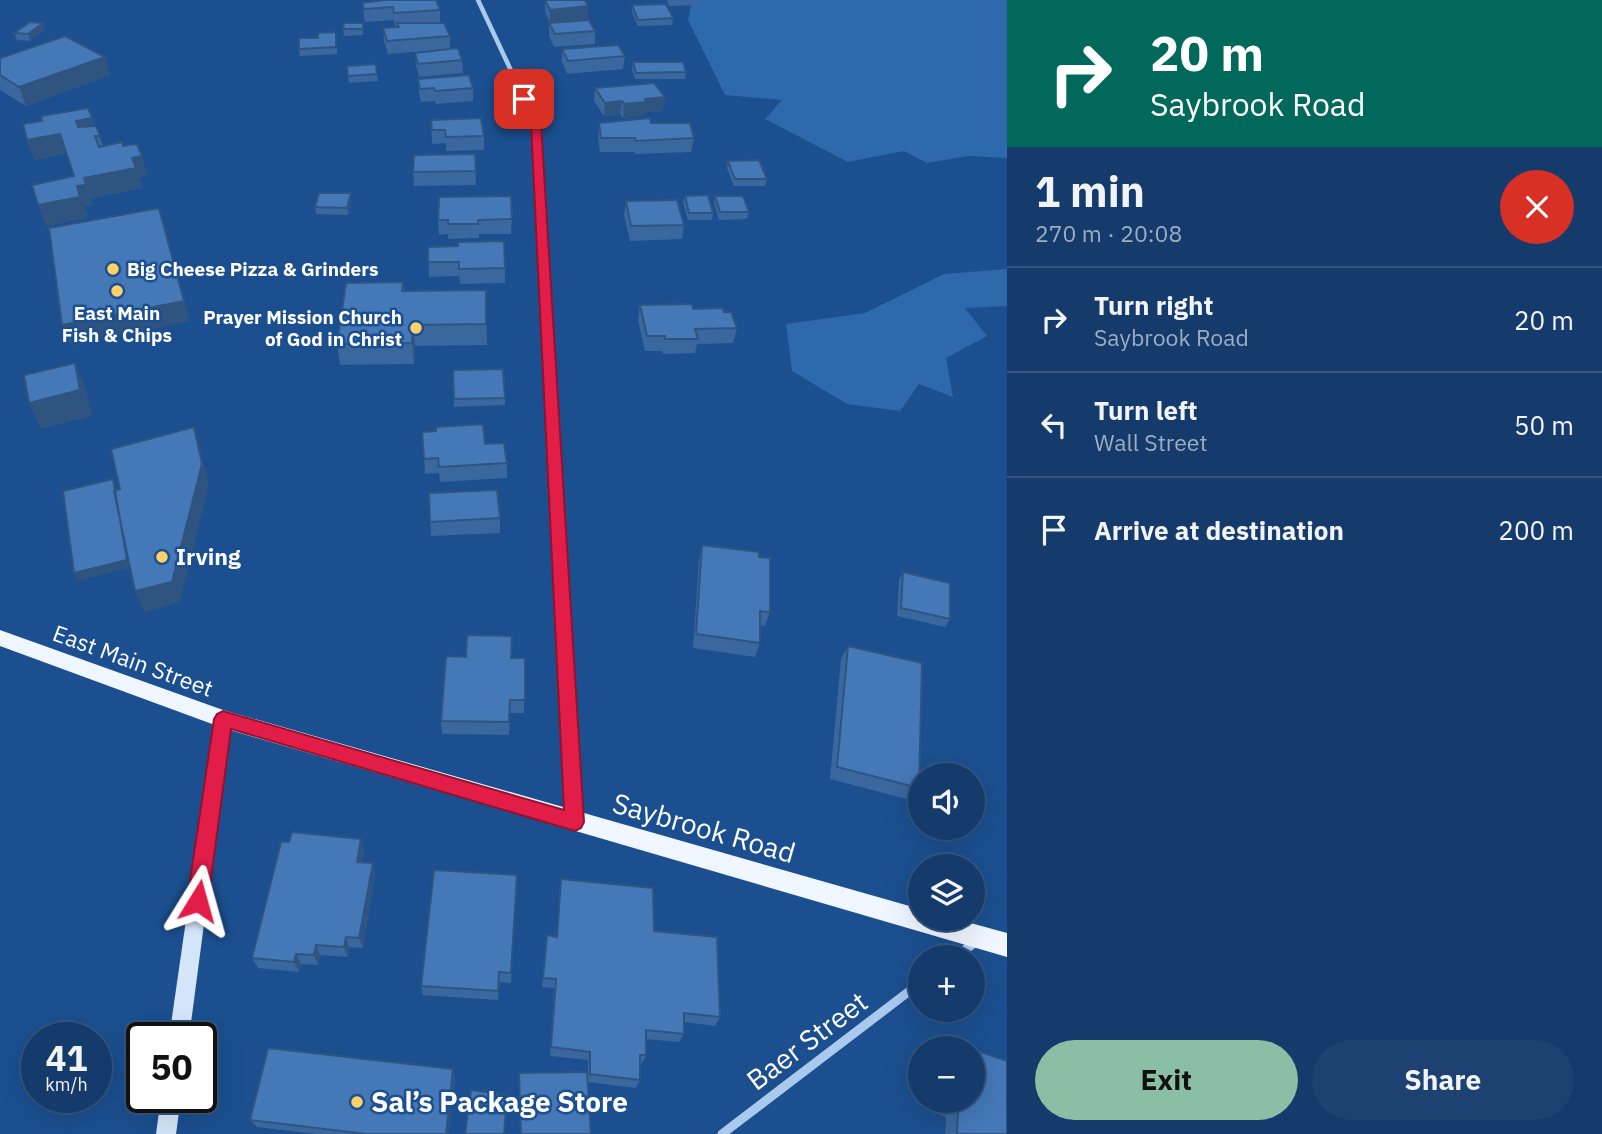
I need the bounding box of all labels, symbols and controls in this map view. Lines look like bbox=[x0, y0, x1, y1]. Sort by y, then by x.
text: 20 m bbox=[1150, 21, 1264, 84]
icon: right bbox=[1035, 28, 1126, 119]
pin bbox=[494, 69, 554, 129]
icon: arrive bbox=[505, 80, 543, 118]
text: Saybrook Road bbox=[1150, 83, 1365, 125]
text: 1 min bbox=[1035, 164, 1145, 219]
button: close bbox=[1500, 170, 1574, 244]
text: 270 m · 20:08 bbox=[1035, 218, 1182, 248]
place label: Big Cheese Pizza & Grinders bbox=[127, 257, 379, 281]
marker: Big Cheese Pizza & Grinders bbox=[105, 261, 121, 277]
marker: East Main Fish & Chips bbox=[109, 283, 125, 299]
text: Turn right bbox=[1094, 288, 1213, 322]
place label: East Main Fish & Chips bbox=[62, 301, 172, 347]
icon: right bbox=[1035, 301, 1073, 339]
text: 20 m bbox=[1514, 303, 1574, 337]
place label: Prayer Mission Church of God in Christ bbox=[203, 305, 402, 351]
marker: Prayer Mission Church of God in Christ bbox=[408, 320, 424, 336]
text: Saybrook Road bbox=[1094, 322, 1249, 352]
text: Turn left bbox=[1094, 393, 1197, 427]
icon: left bbox=[1035, 406, 1073, 444]
text: 50 m bbox=[1514, 408, 1574, 442]
text: Wall Street bbox=[1094, 427, 1207, 457]
icon: arrive bbox=[1035, 511, 1073, 549]
text: Arrive at destination bbox=[1094, 513, 1344, 547]
text: 200 m bbox=[1498, 513, 1574, 547]
place label: Irving bbox=[176, 541, 241, 571]
marker: Irving bbox=[154, 549, 170, 565]
street label: East Main Street bbox=[49, 617, 218, 703]
map controls bbox=[908, 763, 985, 1113]
button: sound bbox=[908, 763, 985, 840]
street label: Saybrook Road bbox=[608, 784, 800, 871]
button: layers bbox=[908, 854, 985, 931]
position arrow bbox=[161, 864, 235, 938]
button: + bbox=[908, 945, 985, 1022]
street label: Baer Street bbox=[739, 983, 875, 1098]
speed limit sign: 50 bbox=[126, 1022, 217, 1113]
text: 41 bbox=[45, 1035, 88, 1081]
button: − bbox=[908, 1036, 985, 1113]
button: Exit bbox=[1035, 1040, 1298, 1120]
button: Share bbox=[1312, 1040, 1574, 1120]
text: km/h bbox=[45, 1073, 88, 1096]
place label: Sal’s Package Store bbox=[371, 1083, 628, 1120]
marker: Sal’s Package Store bbox=[349, 1094, 365, 1110]

